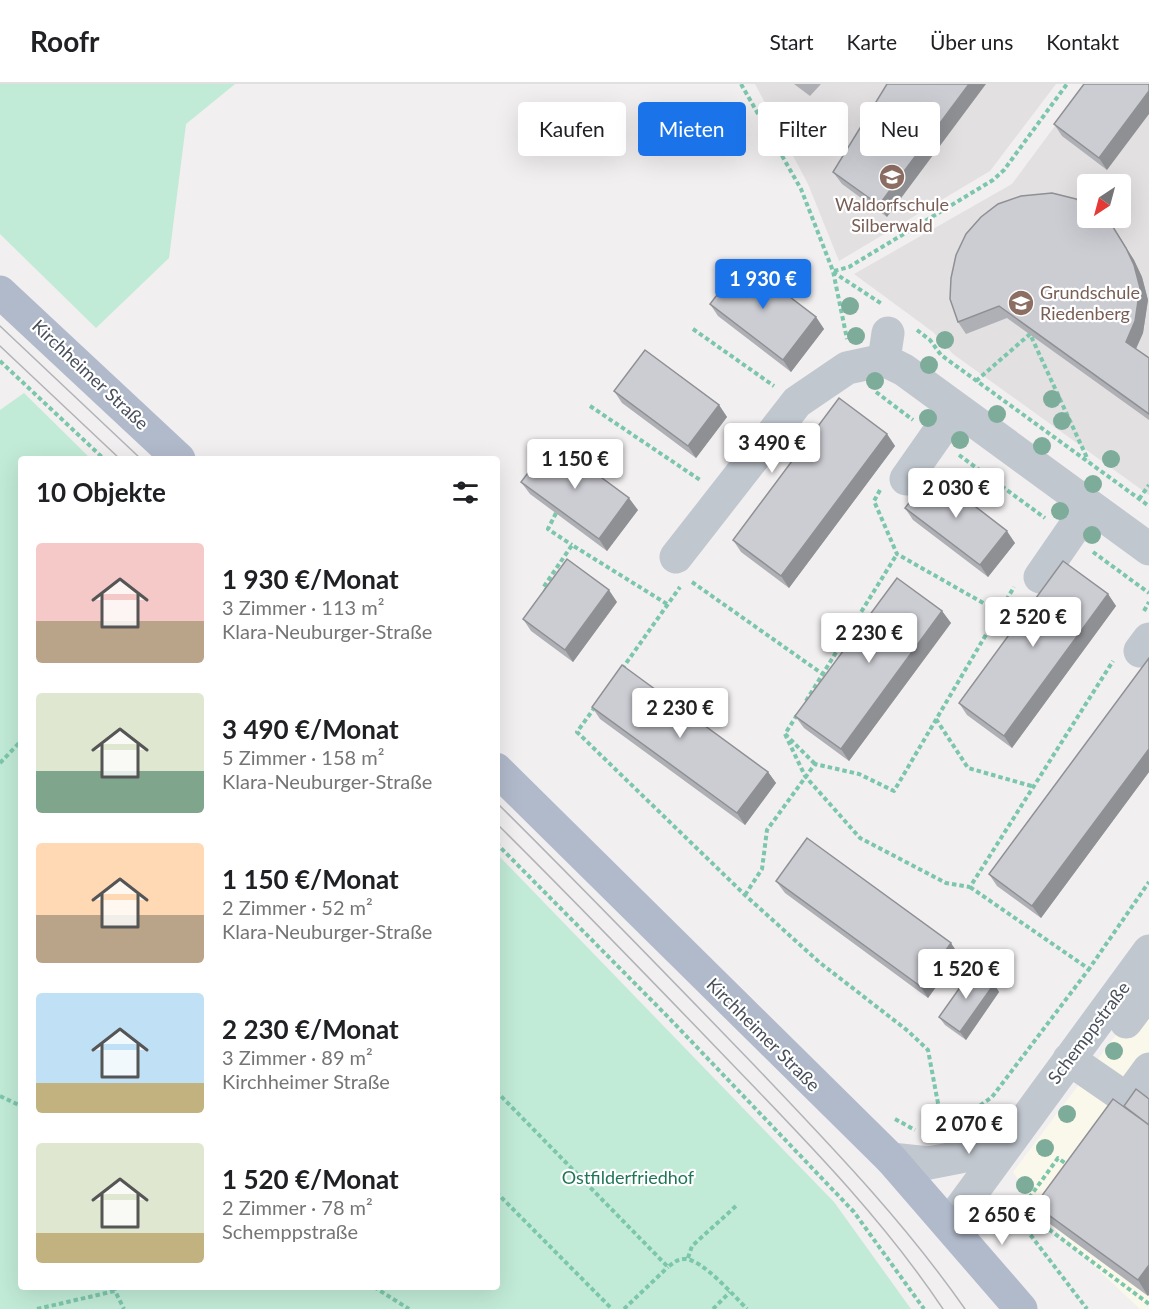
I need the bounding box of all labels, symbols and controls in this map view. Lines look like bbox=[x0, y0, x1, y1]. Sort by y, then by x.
text: Roofr bbox=[30, 24, 99, 58]
text: Start bbox=[769, 29, 814, 54]
text: Karte bbox=[847, 29, 897, 54]
text: Über uns bbox=[930, 29, 1013, 54]
text: Kontakt bbox=[1046, 29, 1119, 54]
chip: Kaufen bbox=[518, 102, 626, 156]
chip: Mieten bbox=[638, 102, 746, 156]
chip: Filter bbox=[758, 102, 848, 156]
chip: Neu bbox=[860, 102, 940, 156]
school or university icon: Waldorfschule Silberwald bbox=[877, 162, 907, 192]
north arrow bbox=[1077, 174, 1131, 228]
map controls bbox=[1077, 174, 1131, 228]
place label: Waldorfschule Silberwald bbox=[835, 193, 949, 236]
pin: 1 930 € bbox=[708, 259, 818, 310]
text: 1 930 € bbox=[729, 266, 797, 290]
place label: Grundschule Riedenberg bbox=[1040, 281, 1140, 324]
school or university icon: Grundschule Riedenberg bbox=[1006, 288, 1036, 318]
street label: Kirchheimer Straße bbox=[28, 315, 153, 434]
pin: 3 490 € bbox=[717, 423, 827, 474]
text: 3 490 € bbox=[738, 430, 806, 454]
pin: 1 150 € bbox=[520, 439, 630, 490]
text: 1 150 € bbox=[541, 446, 609, 470]
pin: 2 030 € bbox=[901, 468, 1011, 519]
text: 2 030 € bbox=[922, 475, 990, 499]
text: 10 Objekte bbox=[36, 476, 166, 508]
icon: filters bbox=[449, 476, 482, 509]
text: 1 930 €/Monat bbox=[222, 563, 399, 595]
icon: home bbox=[84, 567, 156, 639]
text: 3 Zimmer · 113 m² bbox=[222, 595, 384, 619]
pin: 2 520 € bbox=[978, 597, 1088, 648]
text: 2 520 € bbox=[999, 604, 1067, 628]
pin: 2 230 € bbox=[814, 613, 924, 664]
text: Klara-Neuburger-Straße bbox=[222, 619, 432, 643]
text: 2 230 € bbox=[835, 620, 903, 644]
pin: 2 230 € bbox=[625, 688, 735, 739]
text: 2 230 € bbox=[646, 695, 714, 719]
text: 3 490 €/Monat bbox=[222, 713, 399, 745]
icon: home bbox=[84, 717, 156, 789]
text: 5 Zimmer · 158 m² bbox=[222, 745, 384, 769]
text: Klara-Neuburger-Straße bbox=[222, 769, 432, 793]
text: 1 150 €/Monat bbox=[222, 863, 399, 895]
icon: home bbox=[84, 867, 156, 939]
text: 2 Zimmer · 52 m² bbox=[222, 895, 373, 919]
text: Klara-Neuburger-Straße bbox=[222, 919, 432, 943]
pin: 1 520 € bbox=[911, 949, 1021, 1000]
text: 1 520 € bbox=[932, 956, 1000, 980]
street label: Kirchheimer Straße bbox=[702, 973, 825, 1096]
street label: Schemppstraße bbox=[1043, 977, 1134, 1088]
text: 2 230 €/Monat bbox=[222, 1013, 399, 1045]
icon: home bbox=[84, 1017, 156, 1089]
text: 3 Zimmer · 89 m² bbox=[222, 1045, 373, 1069]
text: Kirchheimer Straße bbox=[222, 1069, 390, 1093]
pin: 2 070 € bbox=[914, 1104, 1024, 1155]
text: 2 070 € bbox=[935, 1111, 1003, 1135]
text: 1 520 €/Monat bbox=[222, 1163, 399, 1195]
park label: Ostfilderfriedhof bbox=[562, 1166, 695, 1188]
icon: home bbox=[84, 1167, 156, 1239]
text: 2 Zimmer · 78 m² bbox=[222, 1195, 373, 1219]
pin: 2 650 € bbox=[947, 1195, 1057, 1246]
text: 2 650 € bbox=[968, 1202, 1036, 1226]
text: Schemppstraße bbox=[222, 1219, 358, 1243]

